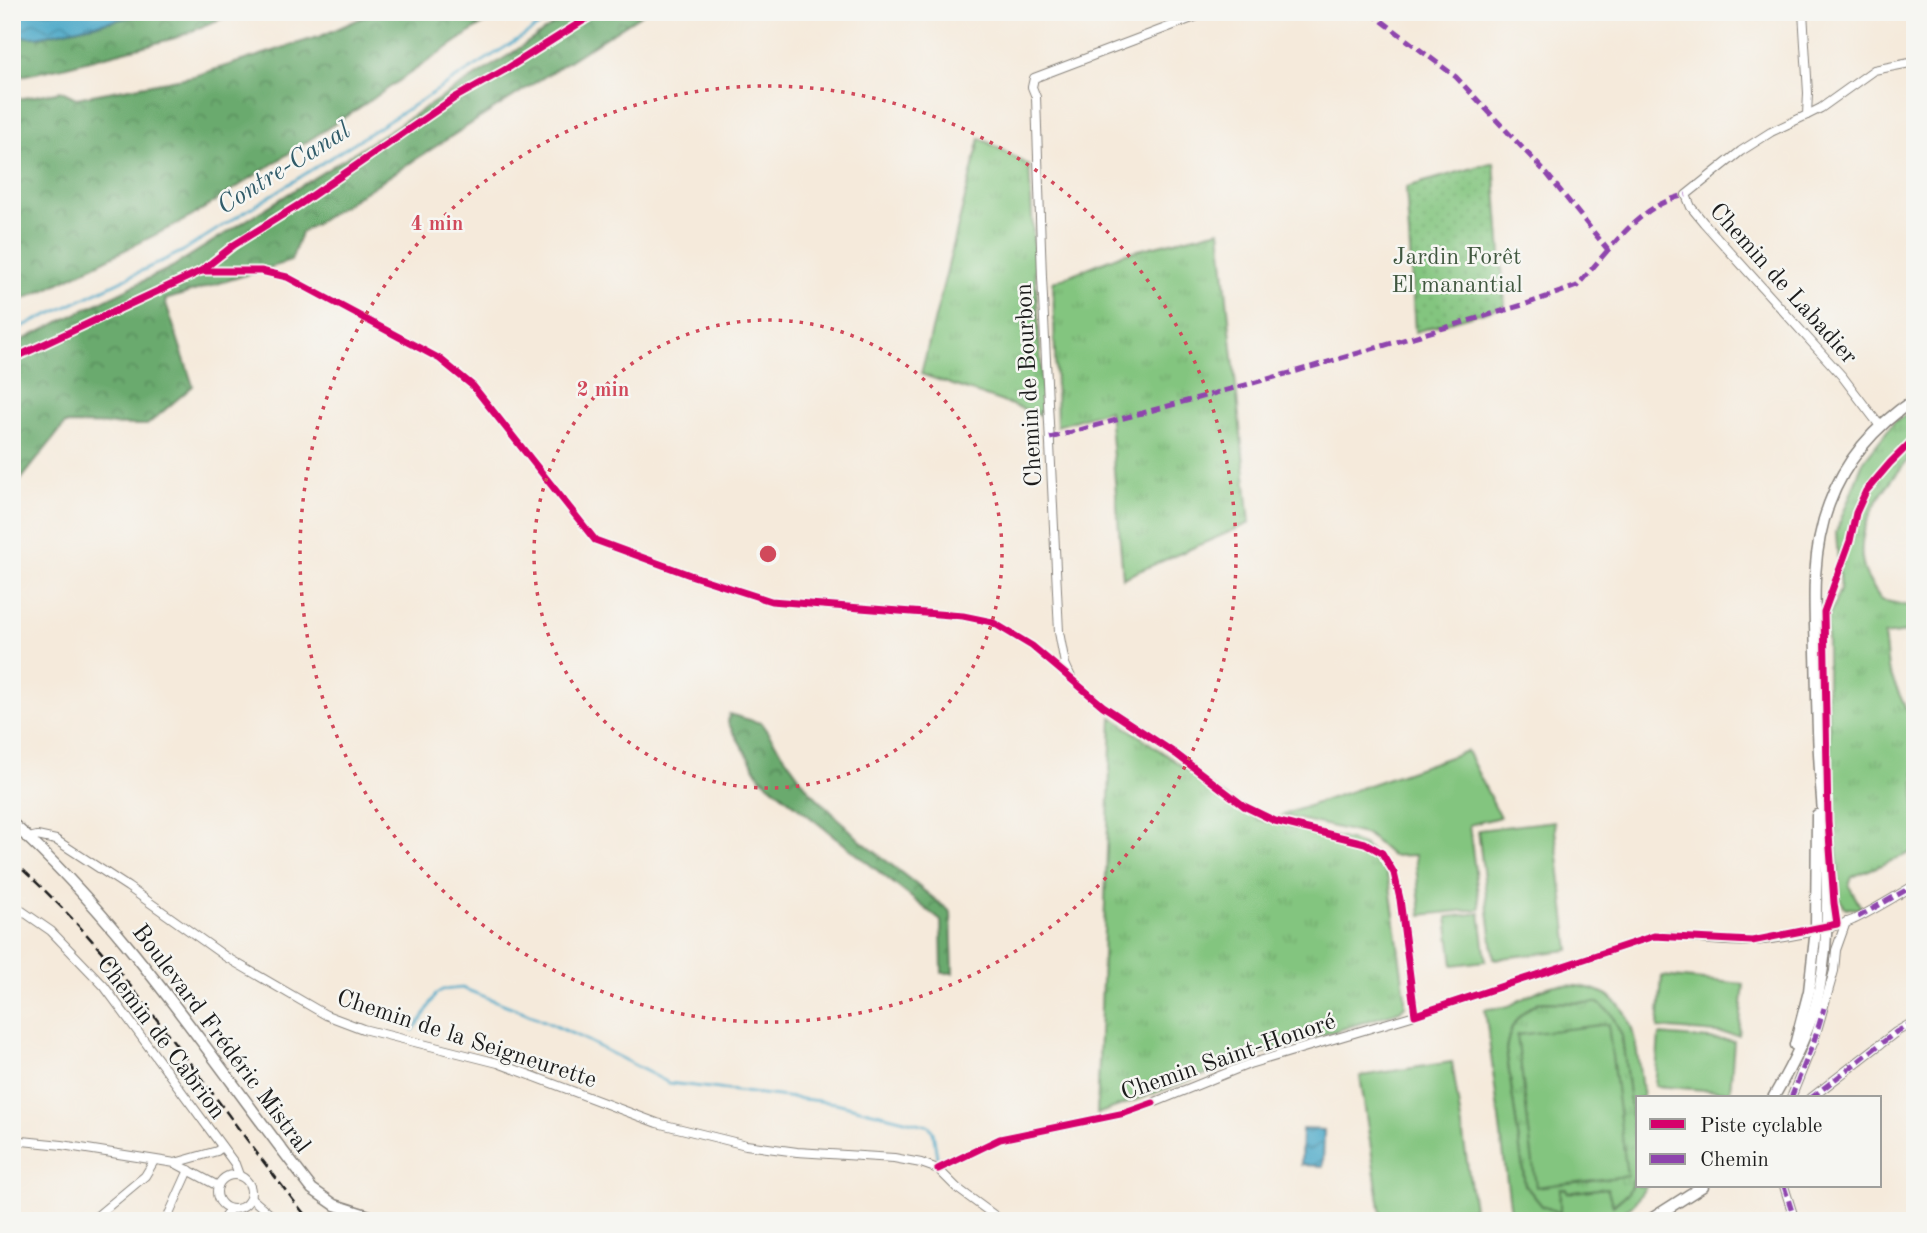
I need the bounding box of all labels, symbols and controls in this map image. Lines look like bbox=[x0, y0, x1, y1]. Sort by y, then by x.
water label: Contre-Canal bbox=[213, 117, 356, 220]
street label: Chemin de Labadier bbox=[1704, 199, 1861, 370]
text: 4 min bbox=[411, 214, 463, 235]
park label: Jardin Forêt El manantial bbox=[1391, 246, 1523, 298]
street label: Chemin de Bourbon bbox=[1013, 282, 1047, 487]
text: 2 min bbox=[577, 380, 629, 401]
centre of rings bbox=[756, 542, 780, 566]
street label: Boulevard Frédéric Mistral bbox=[127, 920, 314, 1158]
street label: Chemin de Cabrion bbox=[92, 952, 229, 1124]
street label: Chemin de la Seigneurette bbox=[334, 987, 599, 1093]
street label: Chemin Saint-Honoré bbox=[1118, 1010, 1339, 1106]
legend bbox=[1636, 1096, 1882, 1188]
text: Piste cyclable bbox=[1700, 1116, 1823, 1137]
text: Chemin bbox=[1700, 1150, 1769, 1171]

